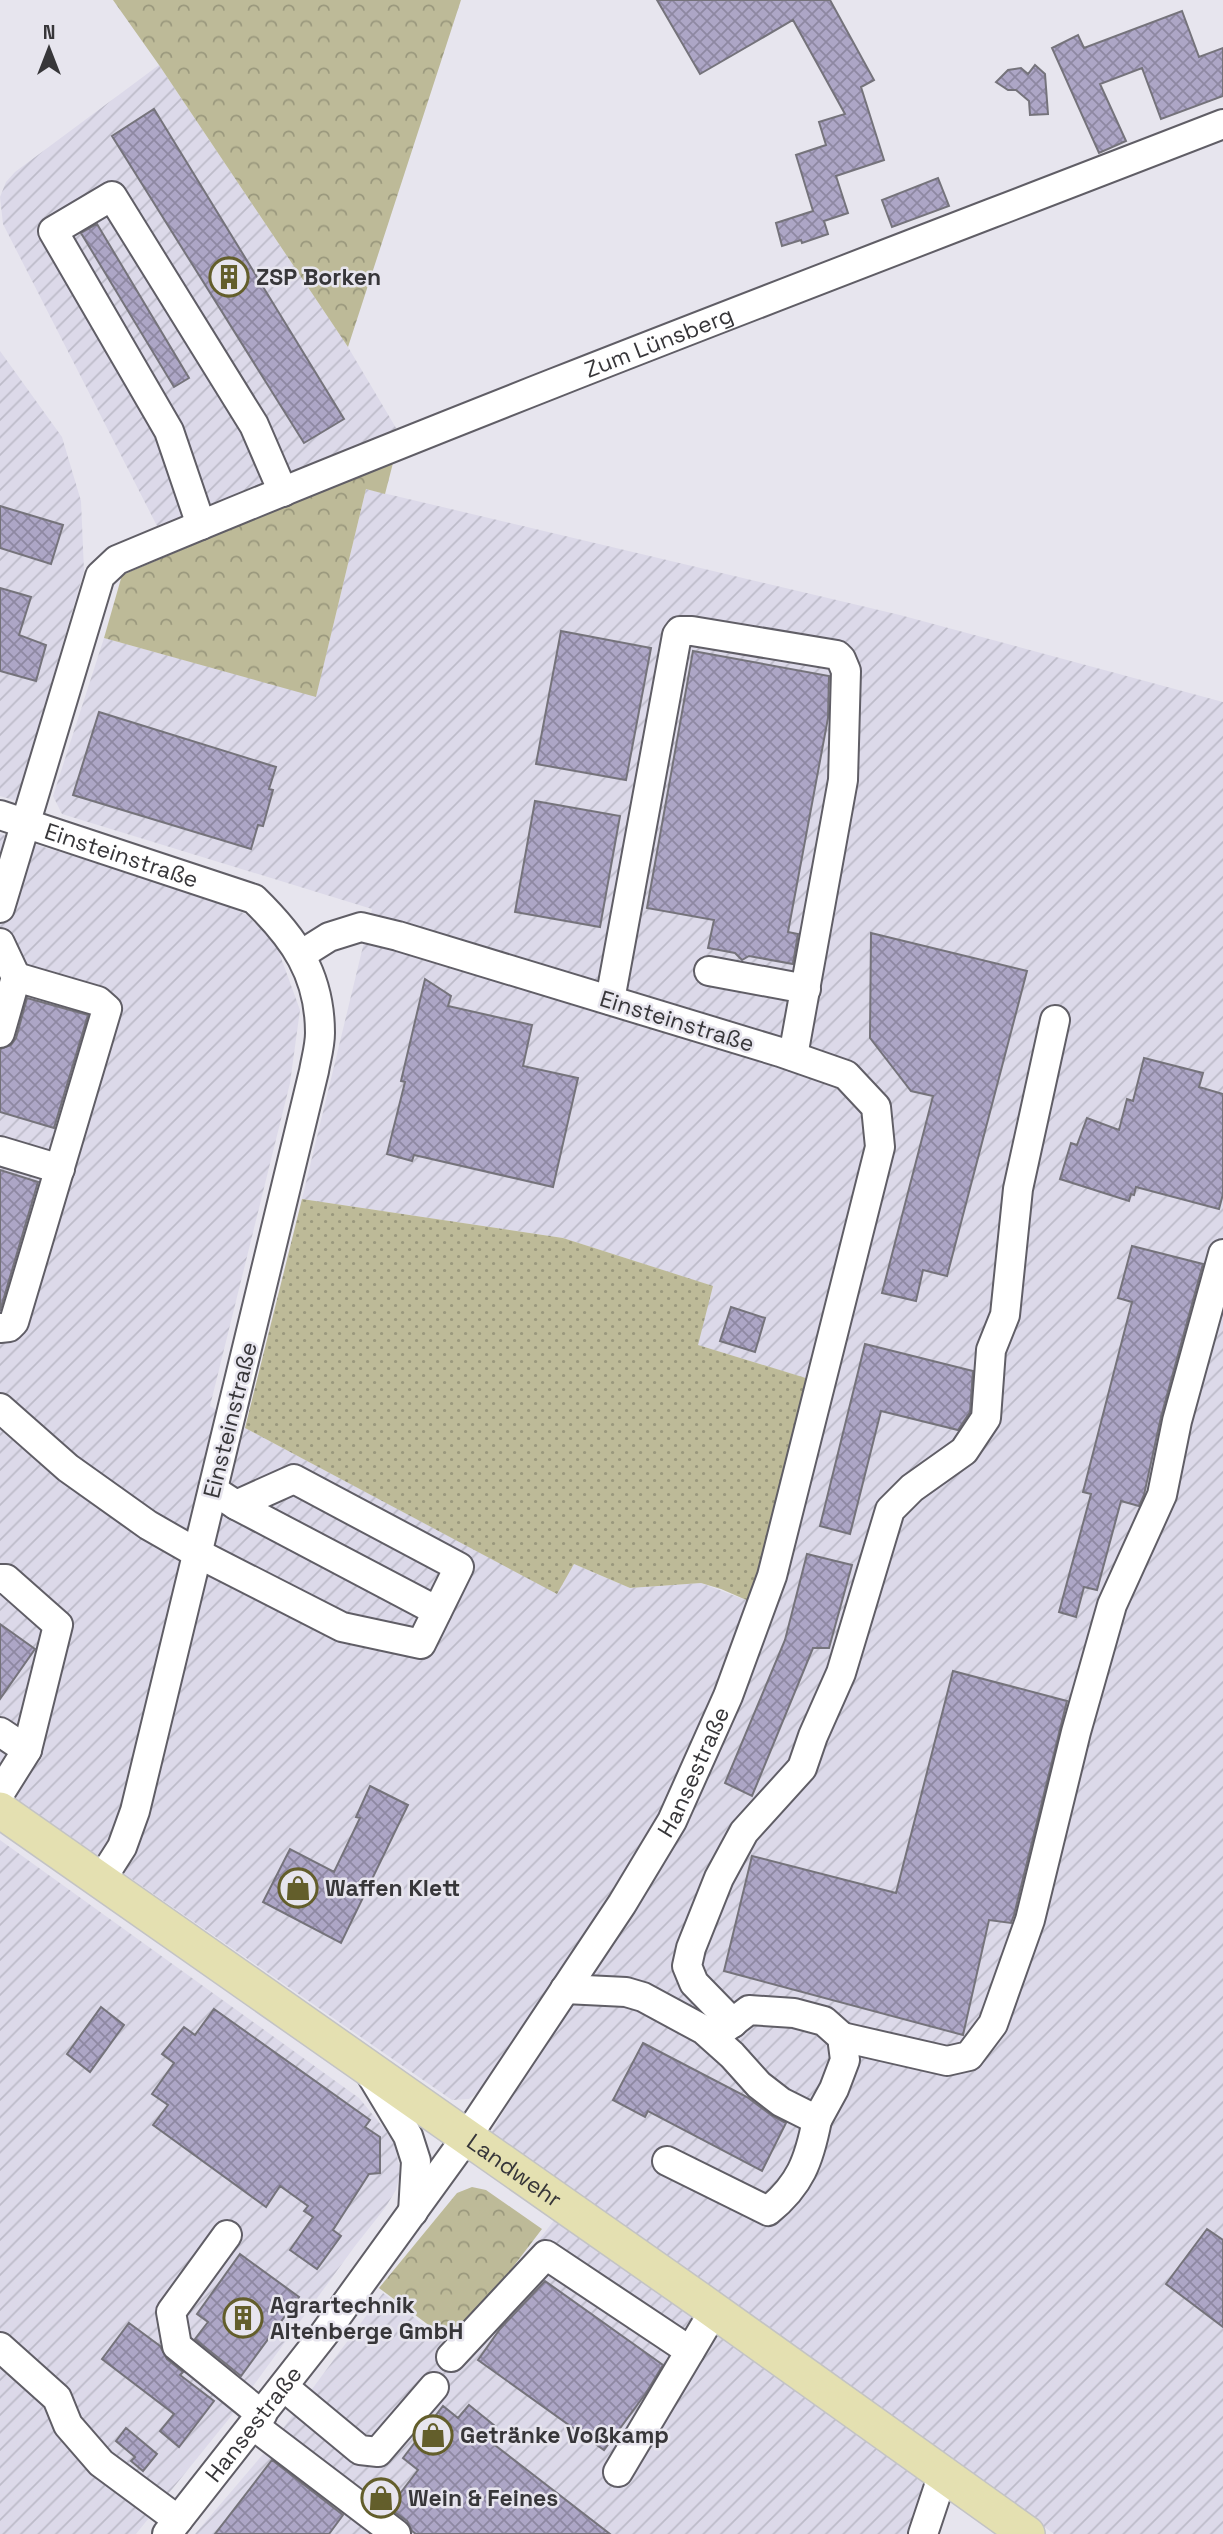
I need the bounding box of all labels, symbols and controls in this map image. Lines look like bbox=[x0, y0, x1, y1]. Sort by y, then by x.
north arrow bbox=[14, 14, 84, 84]
text: N bbox=[43, 20, 55, 45]
building icon: ZSP Borken bbox=[208, 256, 250, 298]
place label: ZSP Borken bbox=[256, 262, 381, 292]
street label: Zum Lünsberg bbox=[580, 300, 737, 385]
street label: Einsteinstraße bbox=[41, 816, 202, 895]
street label: Einsteinstraße bbox=[596, 983, 758, 1059]
street label: Einsteinstraße bbox=[196, 1339, 264, 1501]
street label: Hansestraße bbox=[651, 1702, 736, 1843]
shop icon: Waffen Klett bbox=[277, 1867, 319, 1909]
place label: Waffen Klett bbox=[325, 1873, 460, 1903]
street label: Landwehr bbox=[461, 2127, 568, 2214]
place label: Agrartechnik Altenberge GmbH bbox=[270, 2290, 463, 2346]
building icon: Agrartechnik Altenberge GmbH bbox=[222, 2297, 264, 2339]
street label: Hansestraße bbox=[198, 2359, 309, 2488]
shop icon: Getränke Voßkamp bbox=[412, 2414, 454, 2456]
place label: Getränke Voßkamp bbox=[460, 2420, 669, 2450]
shop icon: Wein & Feines bbox=[360, 2477, 402, 2519]
place label: Wein & Feines bbox=[408, 2483, 558, 2513]

